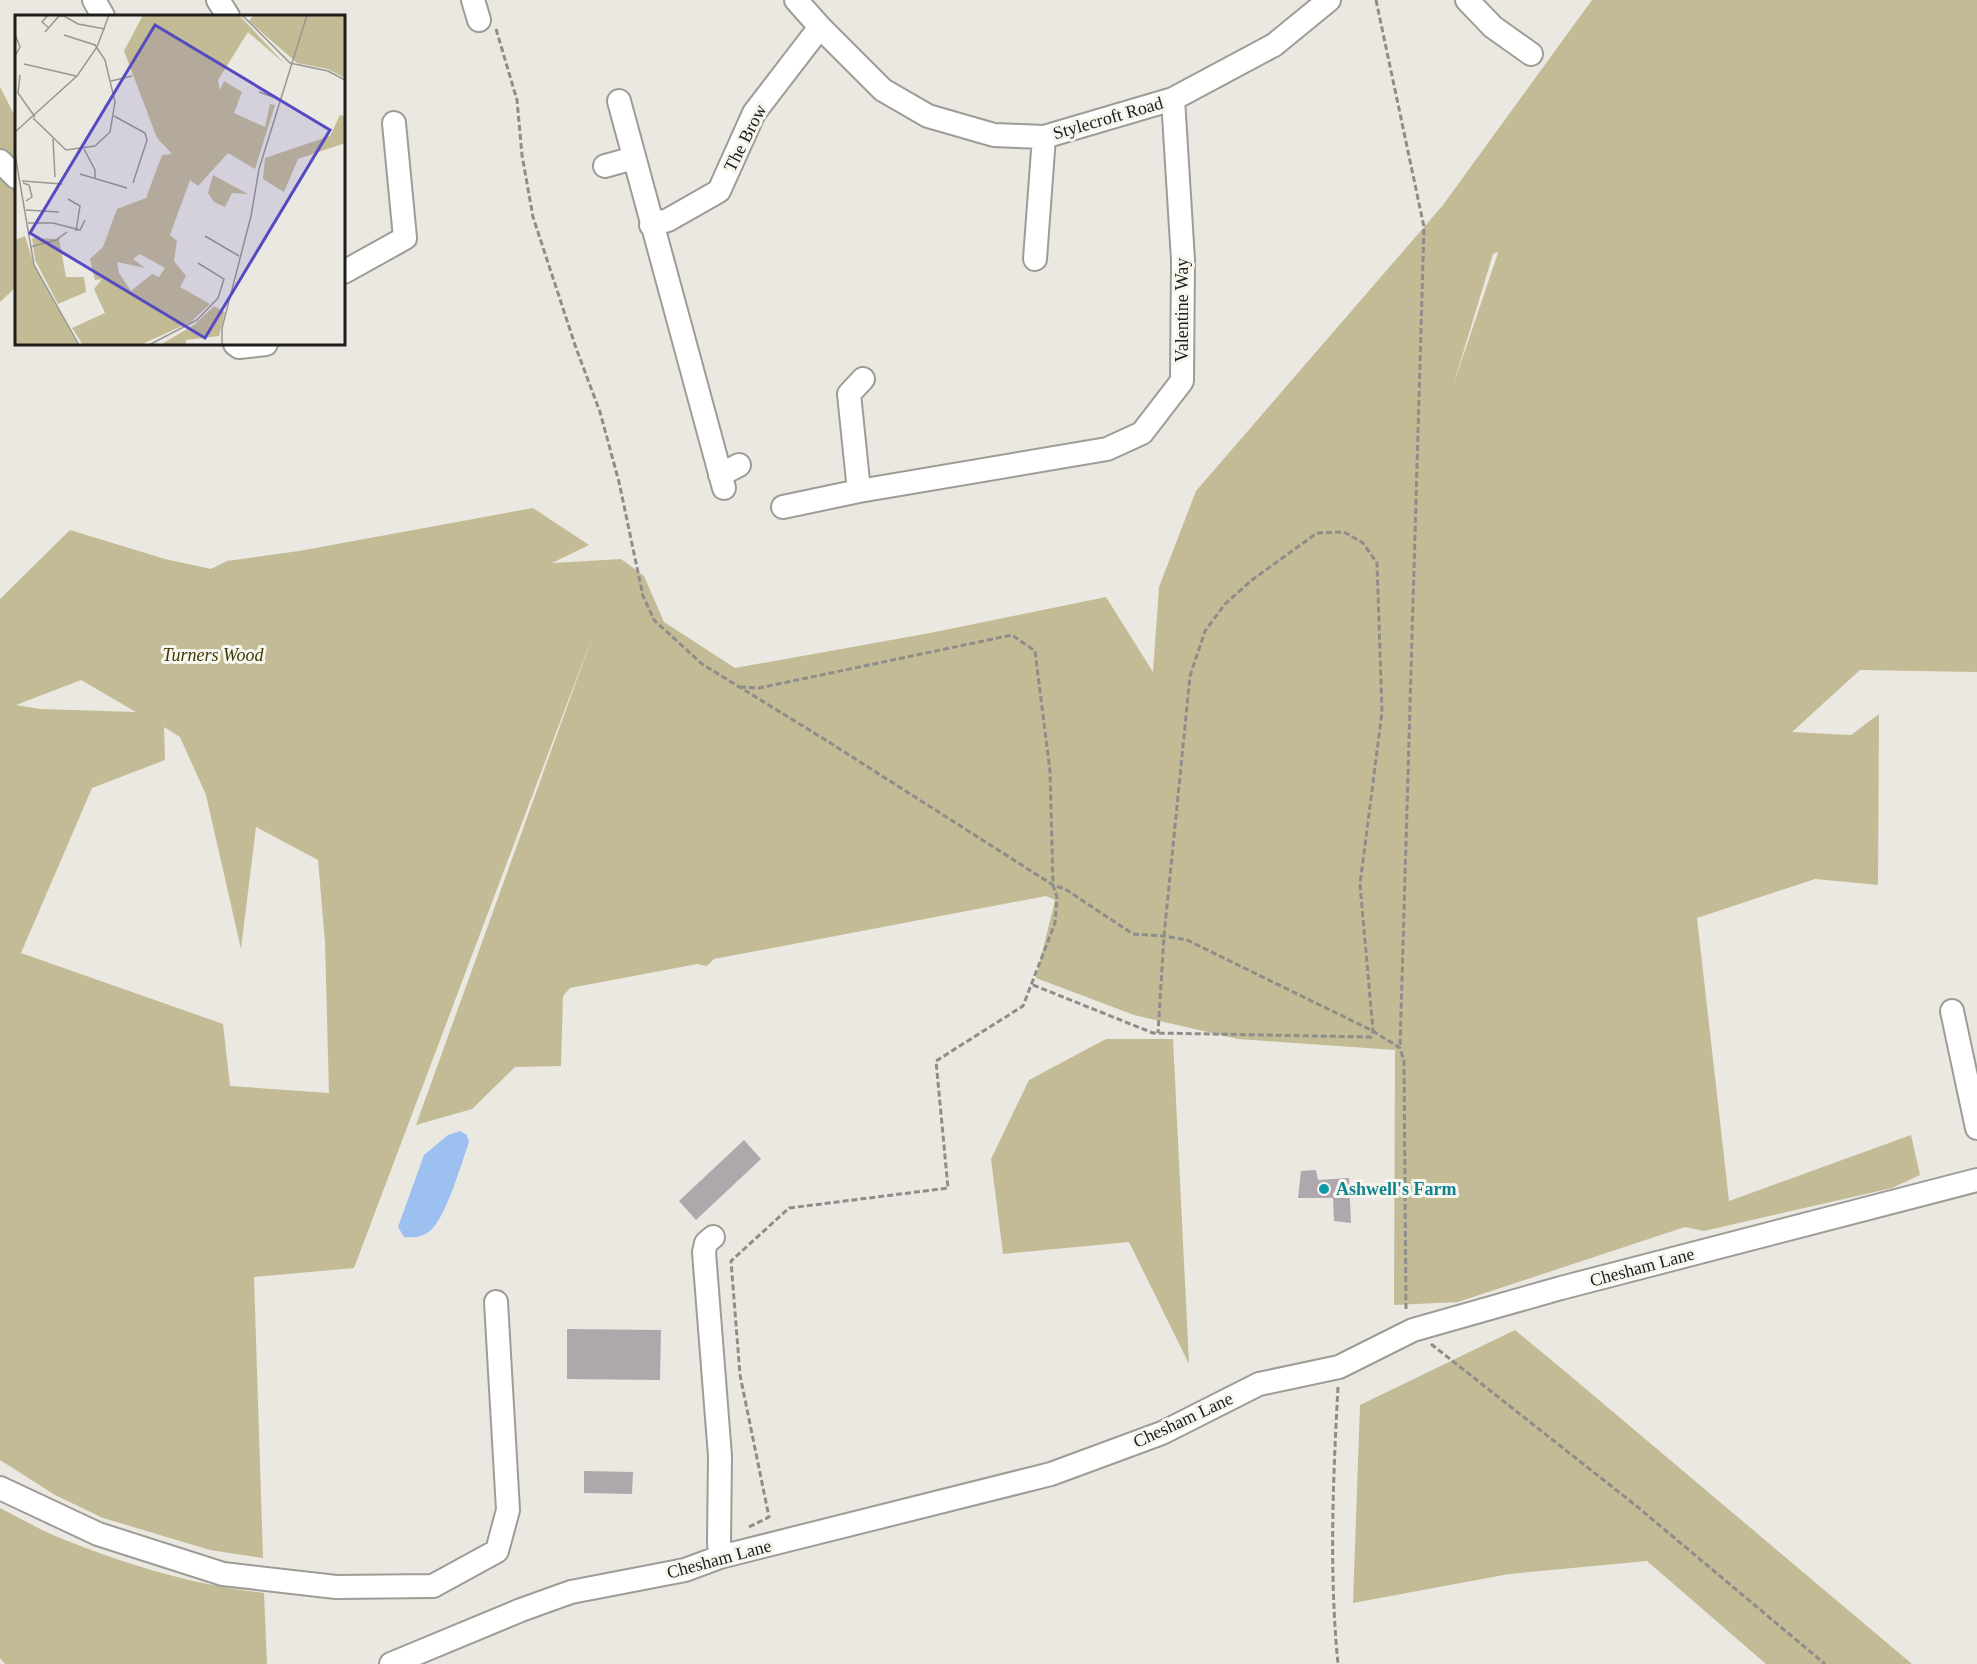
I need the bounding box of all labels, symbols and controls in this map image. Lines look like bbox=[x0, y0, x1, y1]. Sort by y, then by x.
inset map bbox=[15, 15, 345, 345]
street label: Stylecroft Road bbox=[1051, 93, 1165, 143]
street label: The Brow bbox=[720, 101, 770, 175]
street label: Valentine Way bbox=[1172, 258, 1192, 362]
park label: Turners Wood bbox=[163, 645, 264, 665]
place label: Ashwell's Farm bbox=[1336, 1179, 1457, 1199]
marker: Ashwell's Farm bbox=[1317, 1182, 1331, 1196]
street label: Chesham Lane bbox=[1588, 1243, 1696, 1291]
street label: Chesham Lane bbox=[1130, 1388, 1236, 1452]
street label: Chesham Lane bbox=[665, 1535, 773, 1583]

